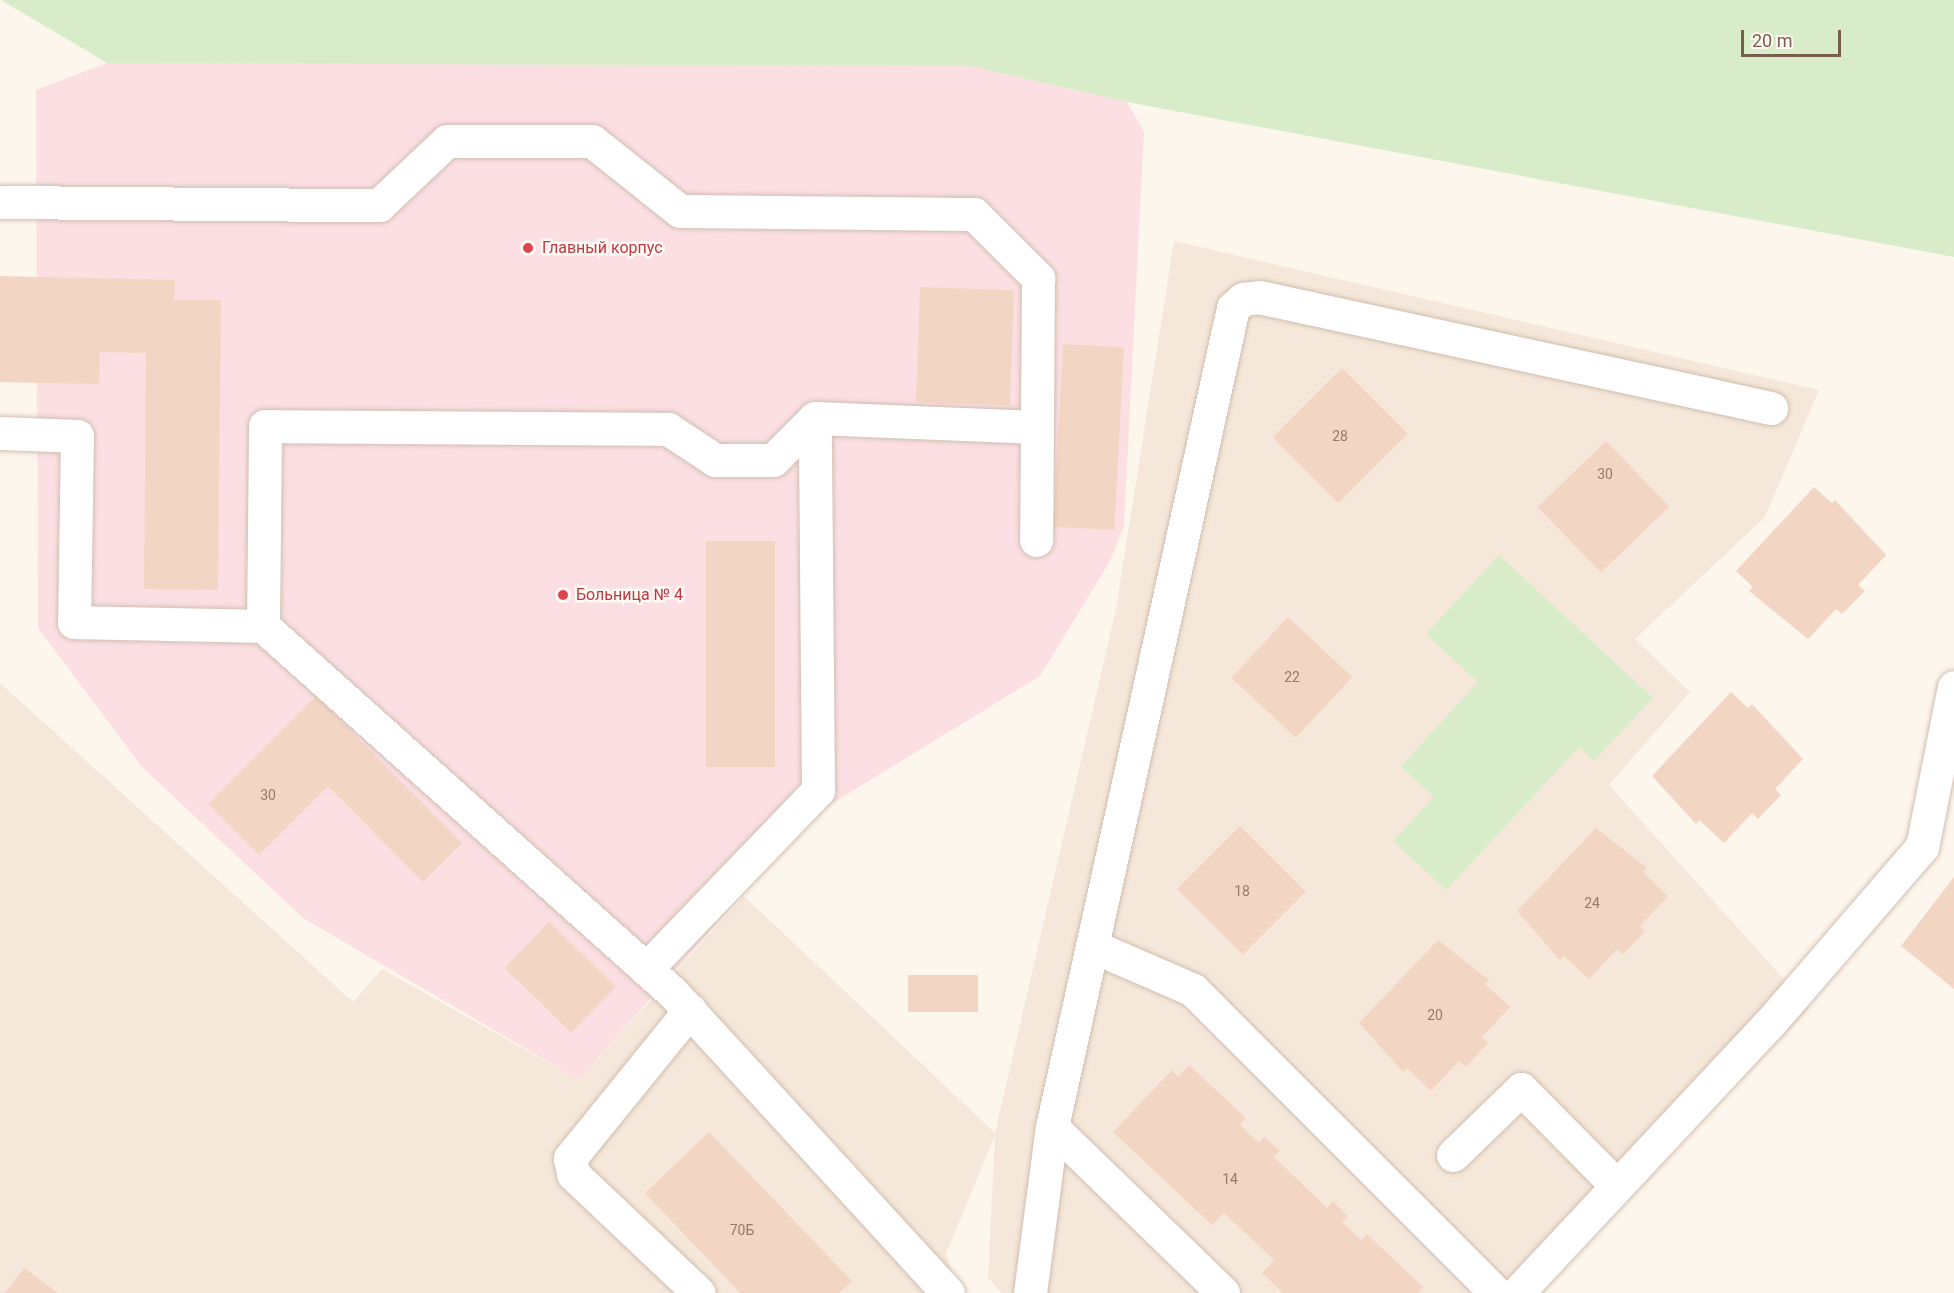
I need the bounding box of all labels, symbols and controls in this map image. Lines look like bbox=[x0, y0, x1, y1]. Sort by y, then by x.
scale bar bbox=[1744, 18, 1844, 56]
text: 20 m bbox=[1752, 30, 1792, 51]
place label: Главный корпус bbox=[542, 238, 663, 258]
marker: Главный корпус bbox=[519, 239, 537, 257]
house number: 28 bbox=[1332, 428, 1348, 444]
house number: 30 bbox=[1597, 466, 1613, 482]
place label: Больница № 4 bbox=[576, 585, 683, 605]
marker: Больница № 4 bbox=[554, 586, 572, 604]
house number: 22 bbox=[1284, 669, 1300, 685]
house number: 30 bbox=[260, 787, 276, 803]
house number: 18 bbox=[1234, 883, 1250, 899]
house number: 24 bbox=[1584, 895, 1600, 911]
house number: 20 bbox=[1427, 1007, 1443, 1023]
house number: 14 bbox=[1222, 1171, 1238, 1187]
house number: 70Б bbox=[730, 1222, 754, 1238]

